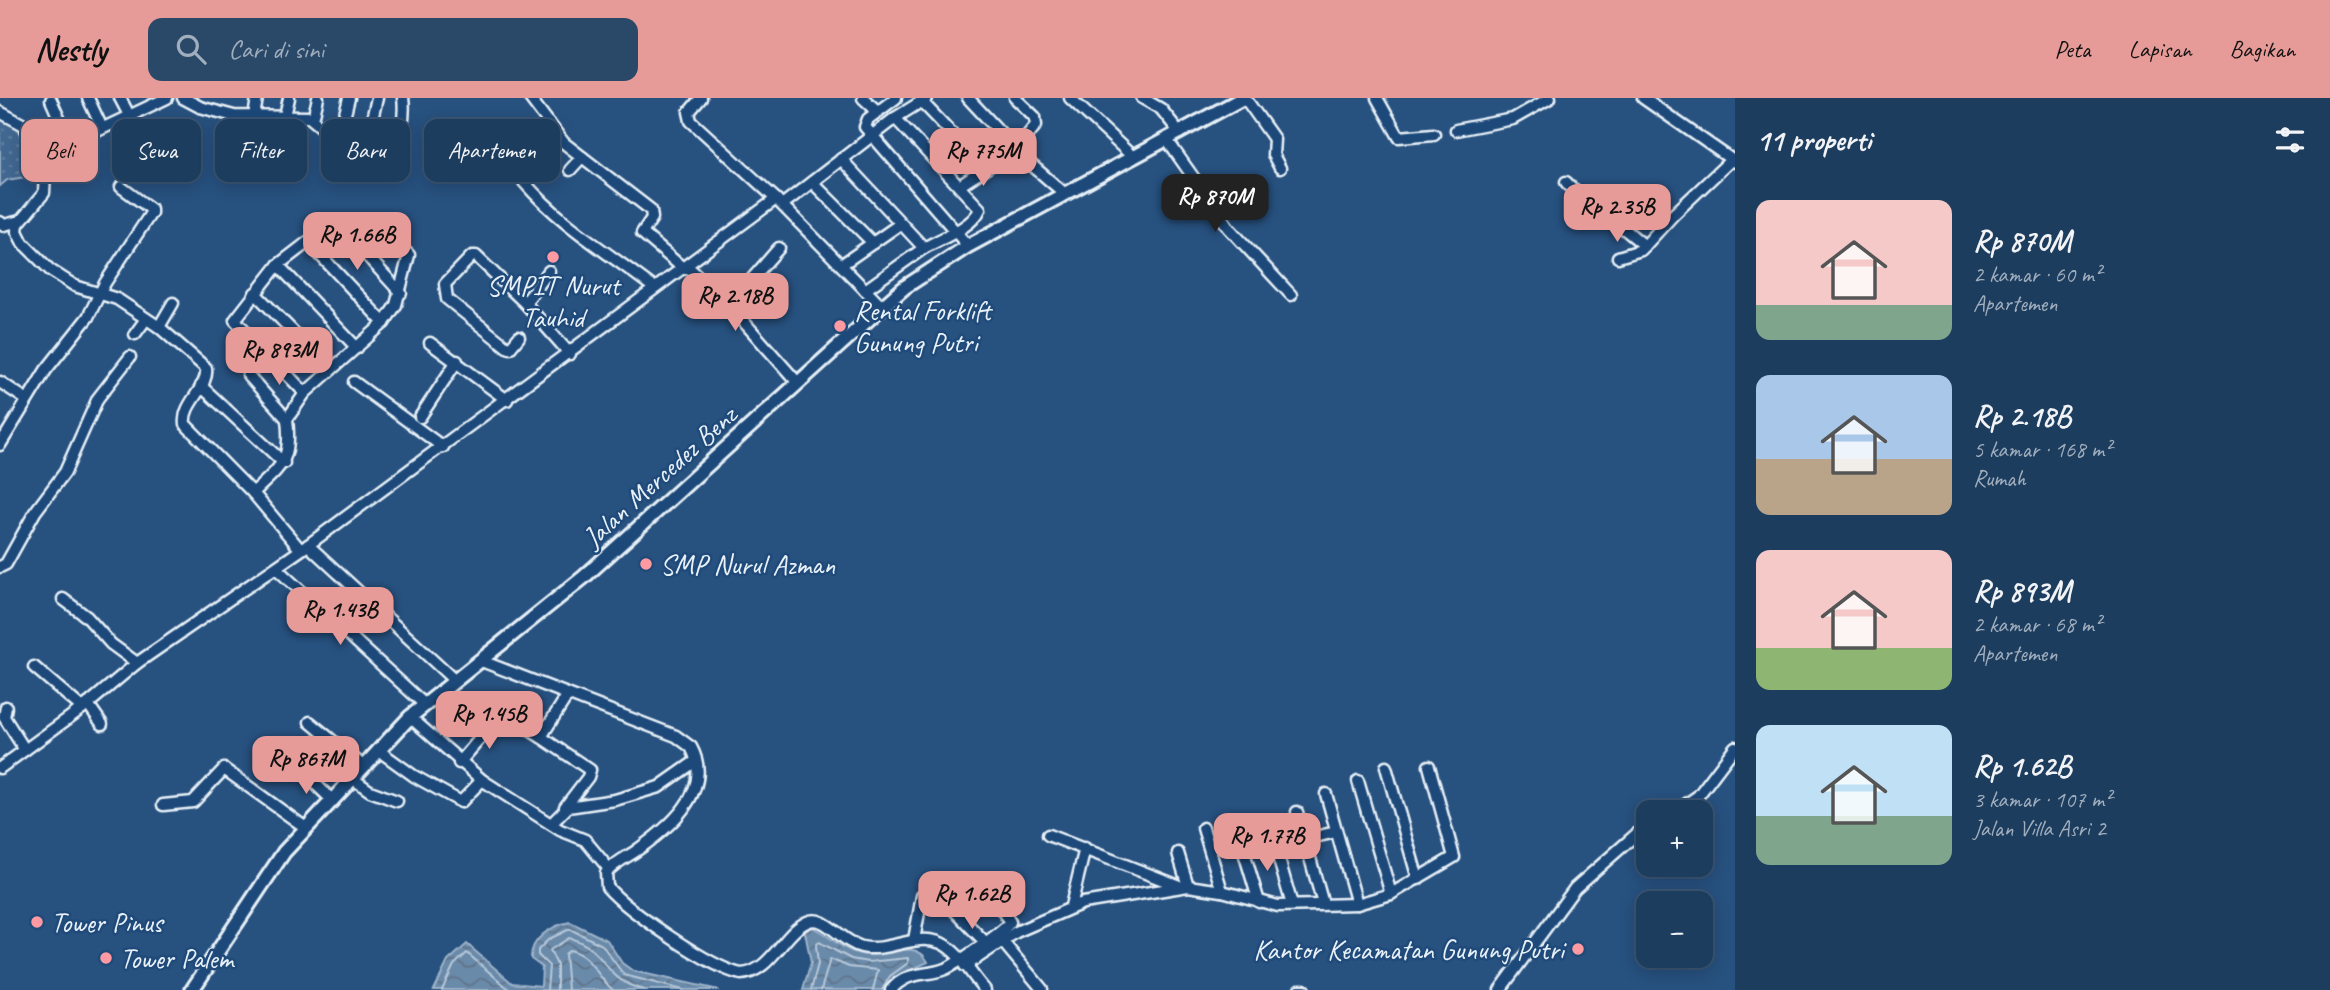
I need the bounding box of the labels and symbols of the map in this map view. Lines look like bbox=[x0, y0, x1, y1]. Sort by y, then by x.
pin: Rp 775M bbox=[918, 129, 1048, 188]
pin: Rp 870M bbox=[1150, 174, 1280, 234]
pin: Rp 2.35B bbox=[1545, 184, 1689, 244]
pin: Rp 1.66B bbox=[285, 212, 429, 272]
marker: SMPIT Nurut Tauhid bbox=[545, 249, 561, 265]
place label: SMPIT Nurut Tauhid bbox=[486, 268, 622, 335]
pin: Rp 2.18B bbox=[663, 274, 807, 333]
place label: Rental Forklift Gunung Putri bbox=[854, 293, 993, 360]
marker: Rental Forklift Gunung Putri bbox=[832, 318, 848, 334]
pin: Rp 893M bbox=[214, 328, 344, 387]
street label: Jalan Mercedez Benz bbox=[574, 397, 745, 556]
place label: SMP Nurul Azman bbox=[660, 547, 836, 582]
marker: SMP Nurul Azman bbox=[638, 556, 654, 572]
pin: Rp 1.43B bbox=[268, 588, 412, 647]
pin: Rp 1.45B bbox=[417, 692, 561, 751]
pin: Rp 867M bbox=[241, 736, 371, 796]
pin: Rp 1.77B bbox=[1195, 814, 1339, 873]
pin: Rp 1.62B bbox=[900, 872, 1044, 931]
place label: Tower Pinus bbox=[51, 905, 165, 940]
marker: Tower Pinus bbox=[29, 914, 45, 930]
place label: Kantor Kecamatan Gunung Putri bbox=[1254, 932, 1568, 967]
place label: Tower Palem bbox=[120, 941, 235, 976]
marker: Kantor Kecamatan Gunung Putri bbox=[1570, 941, 1586, 957]
marker: Tower Palem bbox=[98, 950, 114, 966]

